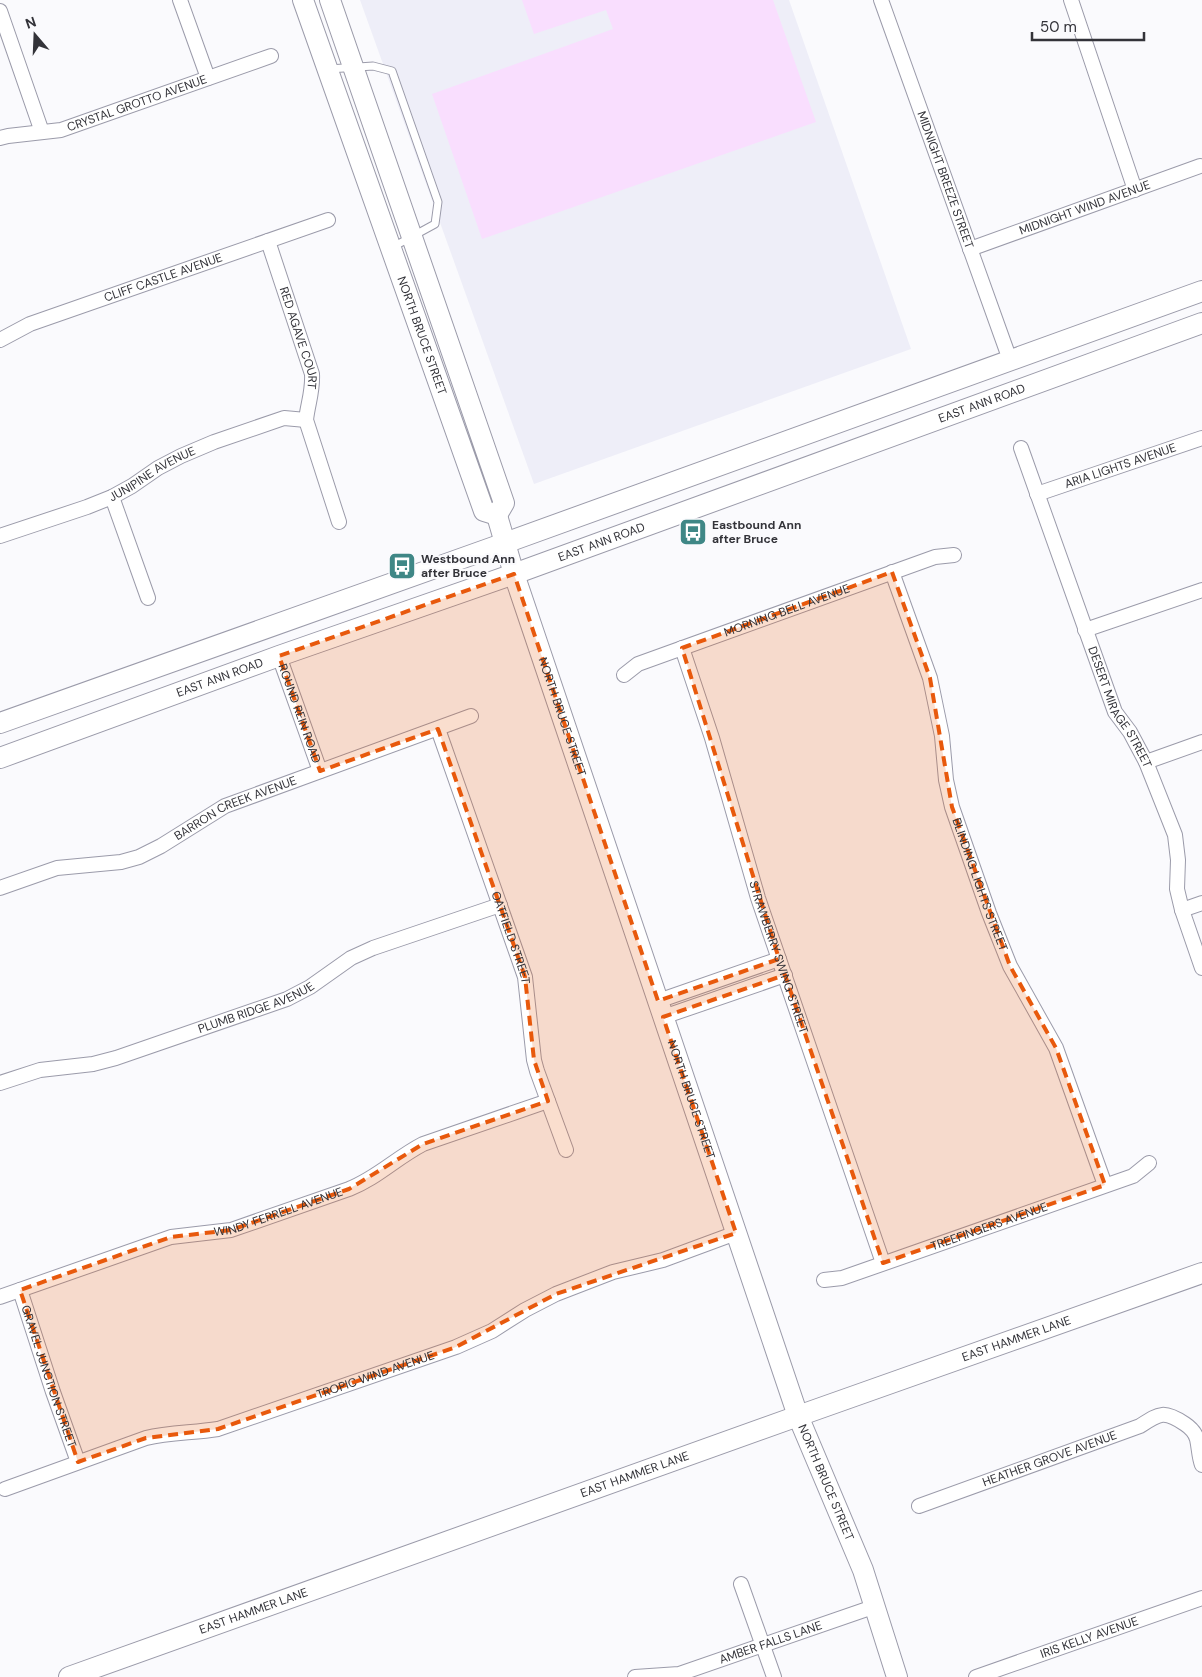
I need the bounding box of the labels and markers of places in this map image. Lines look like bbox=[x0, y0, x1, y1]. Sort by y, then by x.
bus stop icon: Eastbound Ann after Bruce bbox=[678, 517, 708, 547]
place label: Eastbound Ann after Bruce bbox=[712, 517, 801, 547]
bus stop icon: Westbound Ann after Bruce bbox=[387, 551, 417, 581]
place label: Westbound Ann after Bruce bbox=[421, 551, 515, 581]

